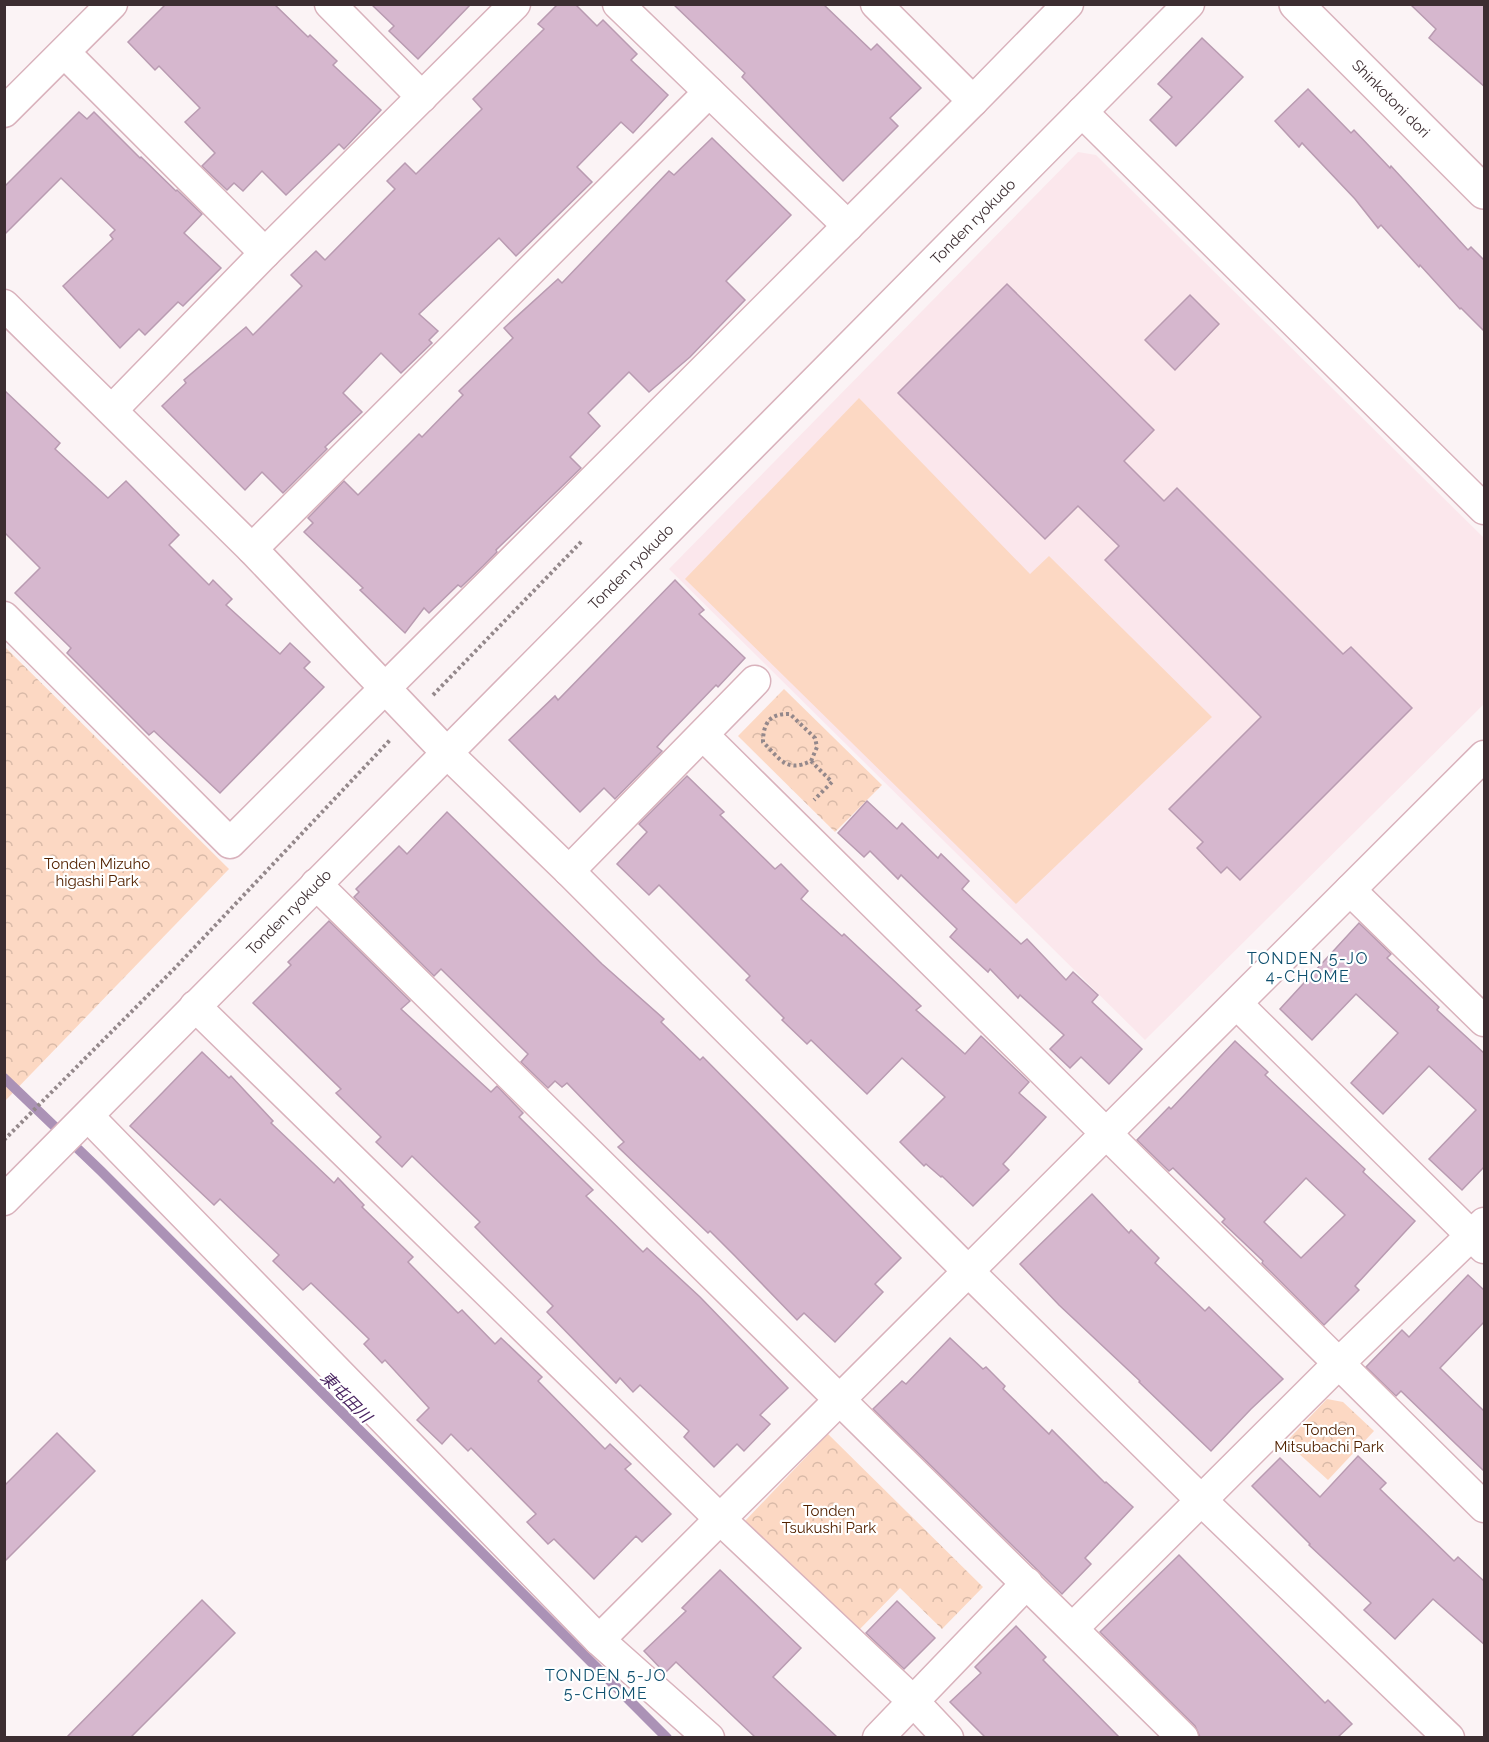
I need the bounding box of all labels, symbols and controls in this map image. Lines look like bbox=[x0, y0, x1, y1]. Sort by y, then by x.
street label: Shinkotoni dori bbox=[1348, 56, 1433, 141]
street label: Tonden ryokudo bbox=[927, 175, 1019, 268]
street label: Tonden ryokudo bbox=[585, 521, 677, 614]
park label: Tonden Mizuho higashi Park bbox=[44, 855, 150, 890]
street label: Tonden ryokudo bbox=[243, 866, 335, 959]
district label: TONDEN 5-JO 4-CHOME bbox=[1247, 949, 1369, 986]
water label: 東屯田川 bbox=[317, 1368, 377, 1428]
park label: Tonden Mitsubachi Park bbox=[1274, 1421, 1384, 1456]
park label: Tonden Tsukushi Park bbox=[782, 1502, 876, 1537]
district label: TONDEN 5-JO 5-CHOME bbox=[545, 1666, 667, 1703]

